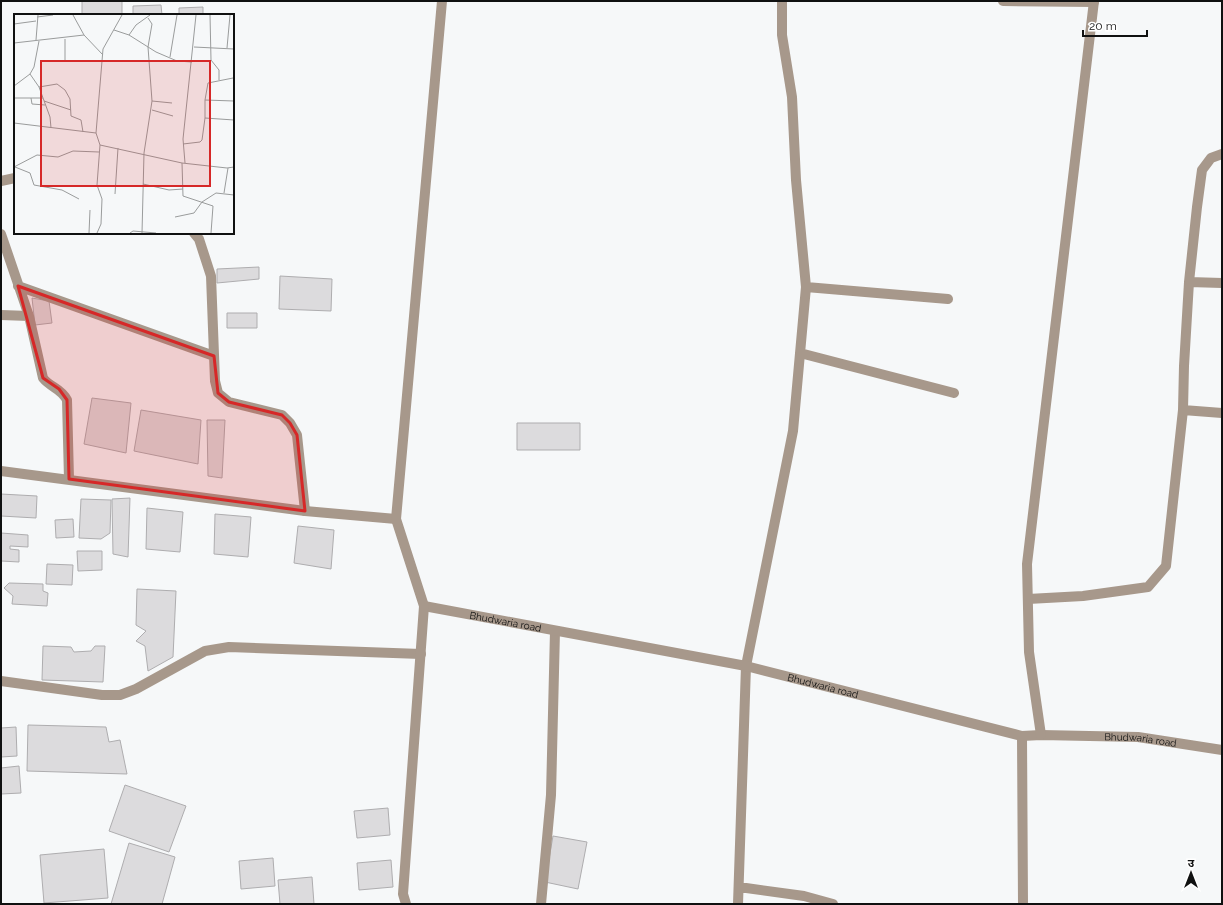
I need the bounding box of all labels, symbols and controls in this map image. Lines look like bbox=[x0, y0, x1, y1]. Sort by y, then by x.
scale bar bbox=[1083, 12, 1147, 38]
inset map bbox=[14, 14, 234, 234]
text: 20 m bbox=[1089, 19, 1117, 33]
street label: Bhudwaria road bbox=[469, 610, 542, 634]
street label: Bhudwaria road bbox=[786, 672, 860, 700]
street label: Bhudwaria road bbox=[1104, 731, 1177, 749]
north arrow bbox=[1171, 853, 1211, 893]
text: उ bbox=[1188, 857, 1195, 870]

